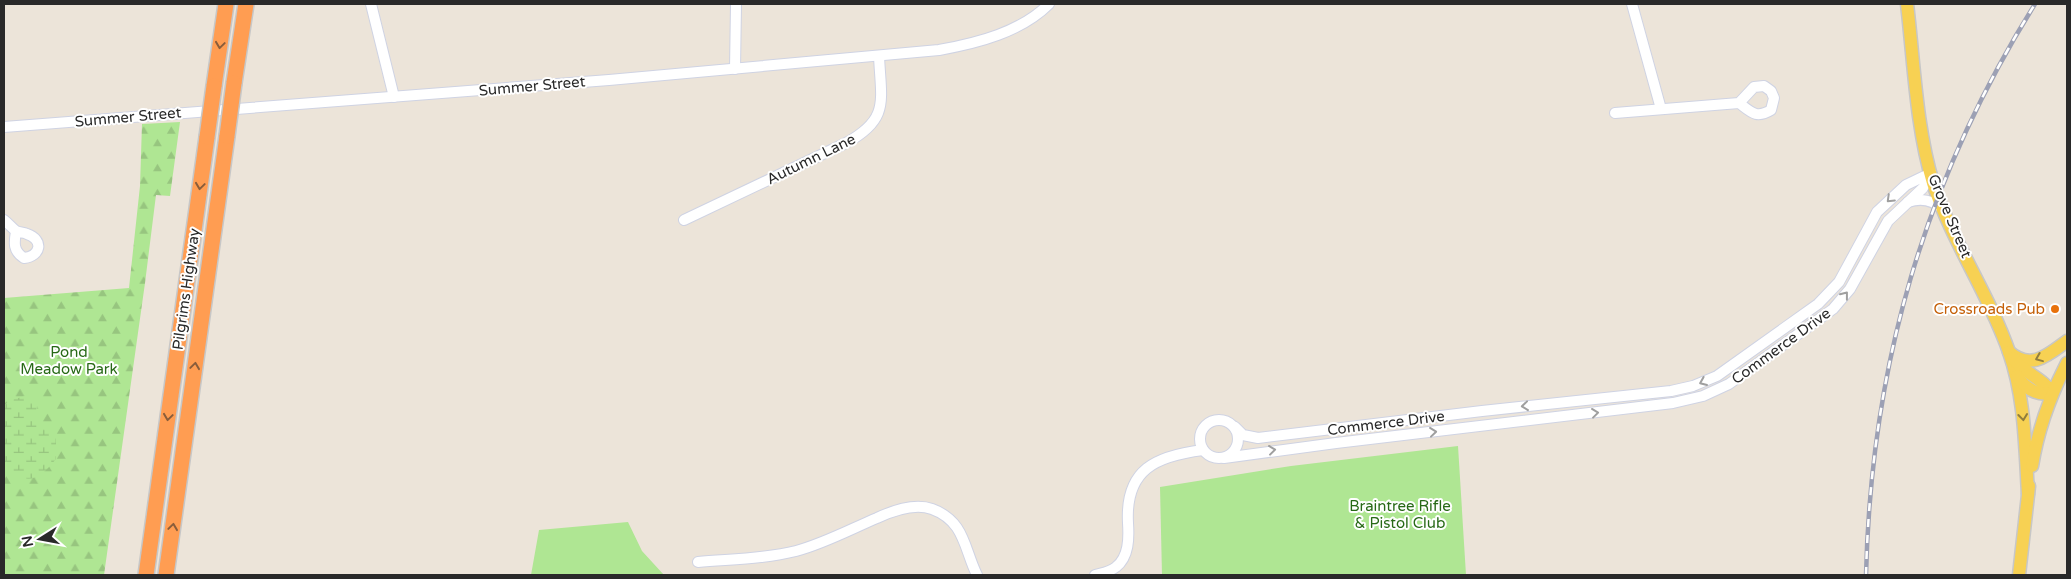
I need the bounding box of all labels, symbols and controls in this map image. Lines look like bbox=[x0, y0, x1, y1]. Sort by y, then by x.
one-way arrow bbox=[215, 40, 225, 49]
street label: Summer Street bbox=[478, 72, 586, 100]
street label: Summer Street bbox=[74, 103, 182, 131]
street label: Autumn Lane bbox=[764, 130, 858, 188]
street label: Grove Street bbox=[1924, 172, 1976, 261]
one-way arrow bbox=[195, 182, 206, 190]
one-way arrow bbox=[1887, 193, 1896, 202]
street label: Pilgrims Highway bbox=[169, 227, 203, 351]
one-way arrow bbox=[1839, 292, 1847, 301]
place label: Crossroads Pub bbox=[1933, 300, 2045, 318]
marker: Crossroads Pub bbox=[2049, 303, 2061, 315]
street label: Commerce Drive bbox=[1728, 304, 1834, 388]
park label: Pond Meadow Park bbox=[20, 343, 118, 378]
one-way arrow bbox=[2035, 352, 2044, 362]
one-way arrow bbox=[190, 362, 200, 370]
one-way arrow bbox=[1699, 375, 1708, 386]
one-way arrow bbox=[1521, 400, 1529, 411]
street label: Commerce Drive bbox=[1326, 407, 1446, 439]
one-way arrow bbox=[1591, 408, 1599, 419]
one-way arrow bbox=[164, 413, 174, 421]
one-way arrow bbox=[2017, 413, 2028, 421]
one-way arrow bbox=[1429, 427, 1437, 438]
one-way arrow bbox=[1267, 446, 1276, 456]
park label: Braintree Rifle & Pistol Club bbox=[1349, 497, 1451, 532]
north arrow bbox=[15, 514, 65, 564]
one-way arrow bbox=[167, 523, 178, 531]
text: N bbox=[18, 534, 37, 549]

